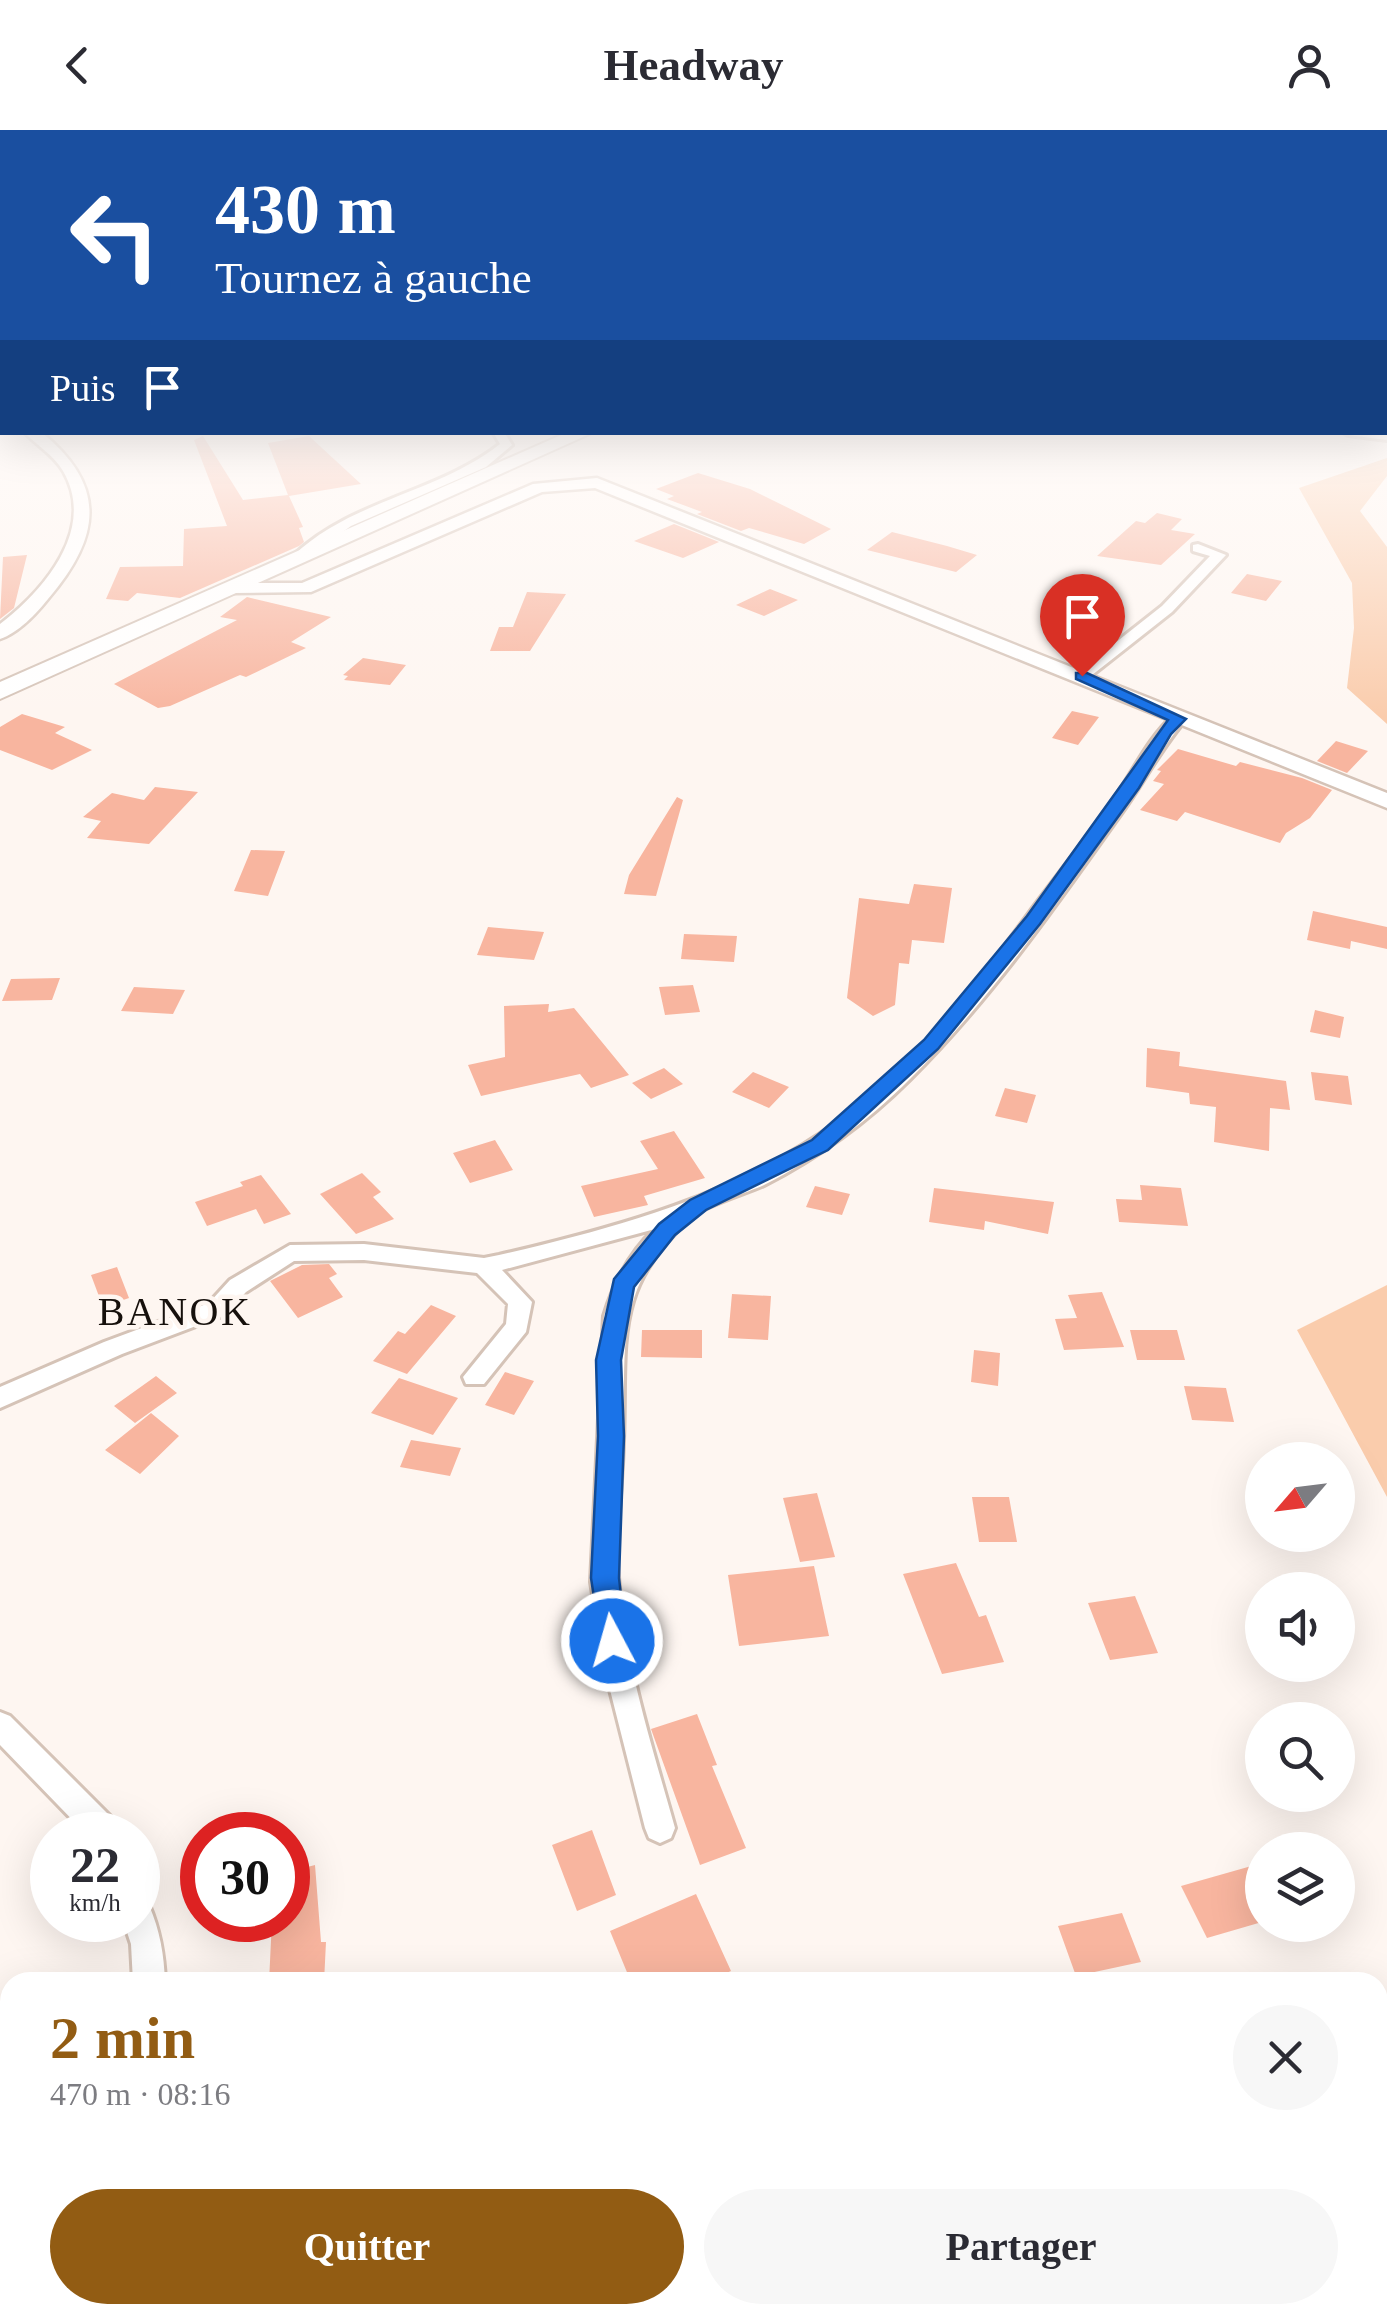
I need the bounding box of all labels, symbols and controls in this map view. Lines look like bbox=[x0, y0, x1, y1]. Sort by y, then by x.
icon: back bbox=[50, 38, 105, 93]
icon: person bbox=[1282, 38, 1337, 93]
text: Headway bbox=[604, 40, 784, 90]
icon: left bbox=[50, 170, 180, 300]
text: 430 m bbox=[215, 171, 396, 248]
text: Tournez à gauche bbox=[215, 253, 532, 303]
icon: arrive bbox=[135, 360, 190, 415]
text: Puis bbox=[50, 367, 115, 409]
pin bbox=[1040, 574, 1125, 677]
icon: arrive bbox=[1055, 589, 1110, 644]
district label: BANOK bbox=[98, 1289, 252, 1334]
north arrow bbox=[1245, 1442, 1355, 1552]
map controls bbox=[1245, 1442, 1355, 1942]
button: sound bbox=[1245, 1572, 1355, 1682]
position arrow bbox=[560, 1589, 664, 1693]
button: search bbox=[1245, 1702, 1355, 1812]
speed limit sign: 30 bbox=[180, 1812, 310, 1942]
button: layers bbox=[1245, 1832, 1355, 1942]
text: 22 bbox=[70, 1837, 120, 1893]
text: km/h bbox=[69, 1889, 121, 1916]
text: 2 min bbox=[50, 2005, 195, 2071]
button: close bbox=[1233, 2005, 1338, 2110]
text: 470 m · 08:16 bbox=[50, 2076, 230, 2112]
button: Quitter bbox=[50, 2189, 684, 2304]
button: Partager bbox=[704, 2189, 1338, 2304]

